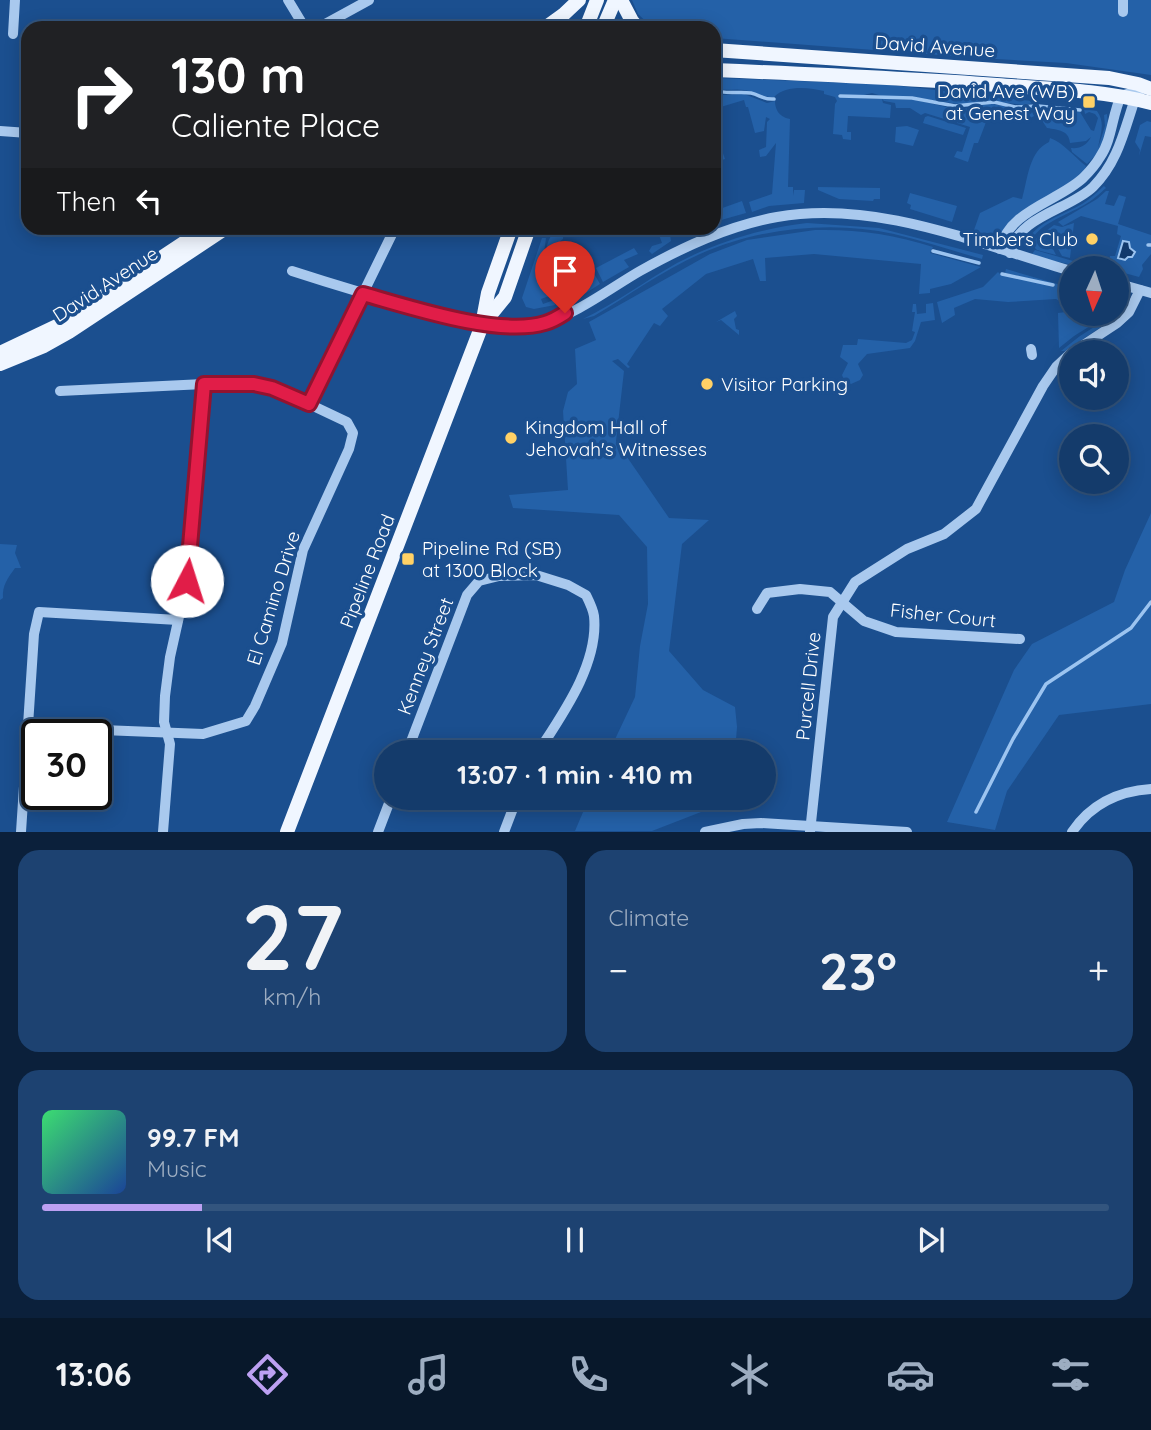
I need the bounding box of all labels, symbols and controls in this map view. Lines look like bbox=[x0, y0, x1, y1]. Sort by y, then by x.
street label: David Avenue bbox=[874, 30, 996, 62]
text: 130 m bbox=[171, 44, 305, 105]
icon: right bbox=[56, 49, 147, 140]
place label: David Ave (WB) at Genest Way bbox=[937, 79, 1075, 125]
marker: David Ave (WB) at Genest Way bbox=[1081, 94, 1097, 110]
text: Caliente Place bbox=[171, 105, 380, 145]
icon: left bbox=[130, 182, 168, 220]
text: Then bbox=[56, 185, 116, 218]
place label: Timbers Club bbox=[962, 227, 1078, 251]
marker: Timbers Club bbox=[1084, 231, 1100, 247]
street label: David Avenue bbox=[48, 241, 162, 327]
pin bbox=[535, 241, 595, 313]
icon: arrive bbox=[546, 252, 584, 290]
north arrow bbox=[1059, 256, 1129, 326]
map controls bbox=[1059, 256, 1129, 494]
button: sound bbox=[1059, 340, 1129, 410]
place label: Visitor Parking bbox=[721, 372, 848, 396]
marker: Visitor Parking bbox=[699, 376, 715, 392]
place label: Kingdom Hall of Jehovah's Witnesses bbox=[525, 415, 707, 461]
button: search bbox=[1059, 424, 1129, 494]
marker: Kingdom Hall of Jehovah's Witnesses bbox=[503, 430, 519, 446]
street label: Pipeline Road bbox=[334, 511, 400, 631]
street label: El Camino Drive bbox=[241, 528, 305, 668]
place label: Pipeline Rd (SB) at 1300 Block bbox=[422, 536, 562, 582]
position arrow bbox=[150, 544, 224, 618]
marker: Pipeline Rd (SB) at 1300 Block bbox=[400, 551, 416, 567]
street label: Kenney Street bbox=[392, 594, 458, 718]
street label: Fisher Court bbox=[889, 598, 997, 632]
street label: Purcell Drive bbox=[790, 630, 826, 742]
speed limit sign: 30 bbox=[21, 719, 112, 810]
text: 13:07 · 1 min · 410 m bbox=[457, 758, 693, 791]
text: 27 bbox=[241, 879, 343, 993]
text: Climate bbox=[609, 903, 689, 932]
text: 23° bbox=[819, 938, 897, 1003]
text: − bbox=[609, 946, 628, 994]
text: + bbox=[1088, 946, 1109, 994]
text: km/h bbox=[263, 982, 321, 1011]
text: 99.7 FM bbox=[147, 1121, 239, 1154]
text: Music bbox=[147, 1154, 207, 1183]
icon: previous bbox=[201, 1221, 239, 1259]
icon: pause bbox=[556, 1221, 594, 1259]
icon: next bbox=[912, 1221, 950, 1259]
icon: directions bbox=[243, 1350, 292, 1399]
icon: music bbox=[404, 1350, 453, 1399]
icon: phone bbox=[564, 1350, 613, 1399]
icon: climate bbox=[725, 1350, 774, 1399]
icon: car bbox=[886, 1350, 935, 1399]
icon: filters bbox=[1046, 1350, 1095, 1399]
text: 13:06 bbox=[56, 1354, 132, 1394]

